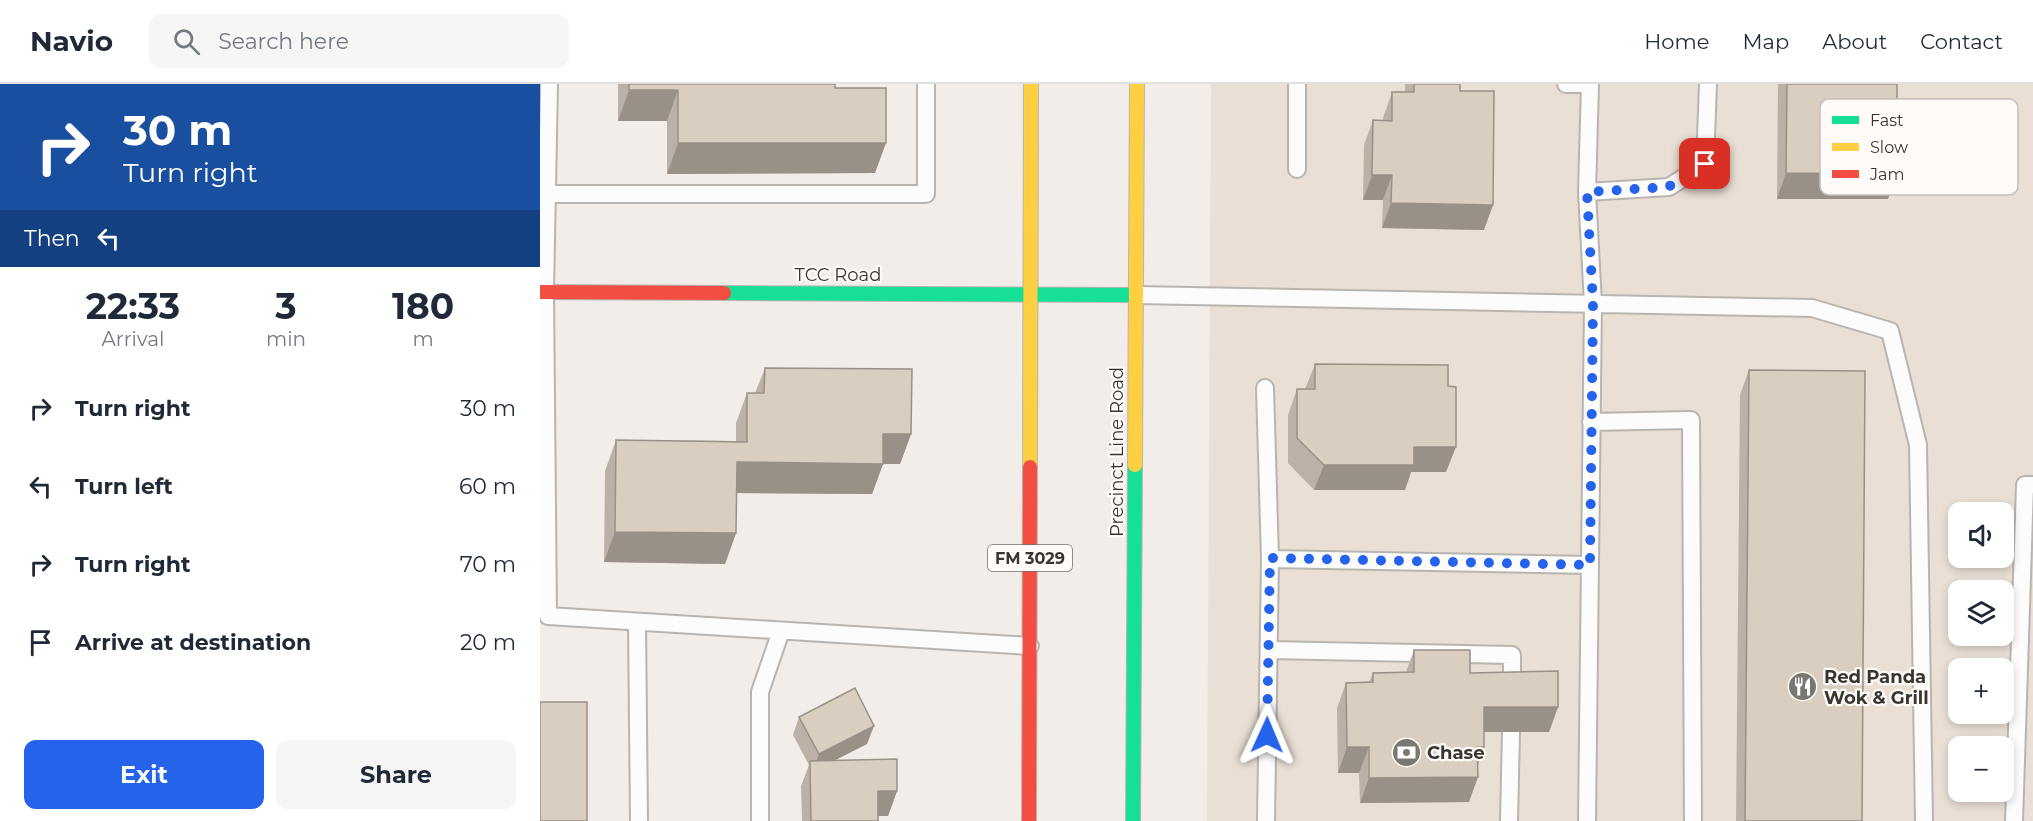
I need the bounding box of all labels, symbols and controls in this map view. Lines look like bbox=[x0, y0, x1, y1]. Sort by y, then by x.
search box bbox=[149, 14, 569, 68]
text: Navio bbox=[30, 24, 113, 58]
icon: search bbox=[170, 25, 203, 58]
text: Search here bbox=[218, 28, 349, 55]
text: Home bbox=[1644, 29, 1709, 54]
text: Map bbox=[1742, 29, 1789, 54]
text: About bbox=[1822, 29, 1887, 54]
text: Contact bbox=[1920, 29, 2003, 54]
legend bbox=[1820, 99, 2018, 195]
text: 30 m bbox=[123, 104, 232, 156]
icon: right bbox=[24, 108, 102, 186]
text: Fast bbox=[1870, 111, 1904, 130]
pin bbox=[1679, 138, 1730, 189]
text: Slow bbox=[1870, 138, 1908, 157]
icon: arrive bbox=[1688, 147, 1721, 180]
text: Turn right bbox=[123, 156, 258, 189]
text: Jam bbox=[1869, 165, 1904, 184]
icon: left bbox=[92, 222, 125, 255]
text: Then bbox=[24, 225, 80, 252]
street label: TCC Road bbox=[795, 264, 881, 286]
text: 22:33 bbox=[86, 284, 180, 328]
text: 3 bbox=[275, 284, 297, 328]
text: 180 bbox=[392, 284, 454, 328]
text: Arrival bbox=[101, 327, 165, 351]
text: min bbox=[266, 327, 306, 351]
text: m bbox=[412, 327, 434, 351]
street label: Precinct Line Road bbox=[1106, 367, 1128, 537]
icon: right bbox=[24, 392, 57, 425]
text: Turn right bbox=[75, 395, 190, 422]
text: 30 m bbox=[460, 395, 516, 422]
icon: left bbox=[24, 470, 57, 503]
text: Turn left bbox=[75, 473, 173, 500]
text: 60 m bbox=[459, 473, 516, 500]
map controls bbox=[1948, 502, 2014, 802]
button: sound bbox=[1948, 502, 2014, 568]
road number: FM 3029 bbox=[988, 545, 1072, 571]
icon: right bbox=[24, 548, 57, 581]
text: Turn right bbox=[75, 551, 190, 578]
text: 70 m bbox=[460, 551, 516, 578]
button: layers bbox=[1948, 580, 2014, 646]
icon: arrive bbox=[24, 626, 57, 659]
text: Arrive at destination bbox=[75, 629, 311, 656]
text: 20 m bbox=[460, 629, 516, 656]
button: + bbox=[1948, 658, 2014, 724]
place label: Red Panda Wok & Grill bbox=[1824, 666, 1929, 709]
restaurant icon: Red Panda Wok & Grill bbox=[1787, 671, 1819, 703]
position arrow bbox=[1235, 703, 1299, 767]
button: − bbox=[1948, 736, 2014, 802]
bank icon: Chase bbox=[1390, 737, 1422, 769]
button: Exit bbox=[24, 740, 264, 809]
button: Share bbox=[276, 740, 516, 809]
place label: Chase bbox=[1427, 742, 1485, 764]

